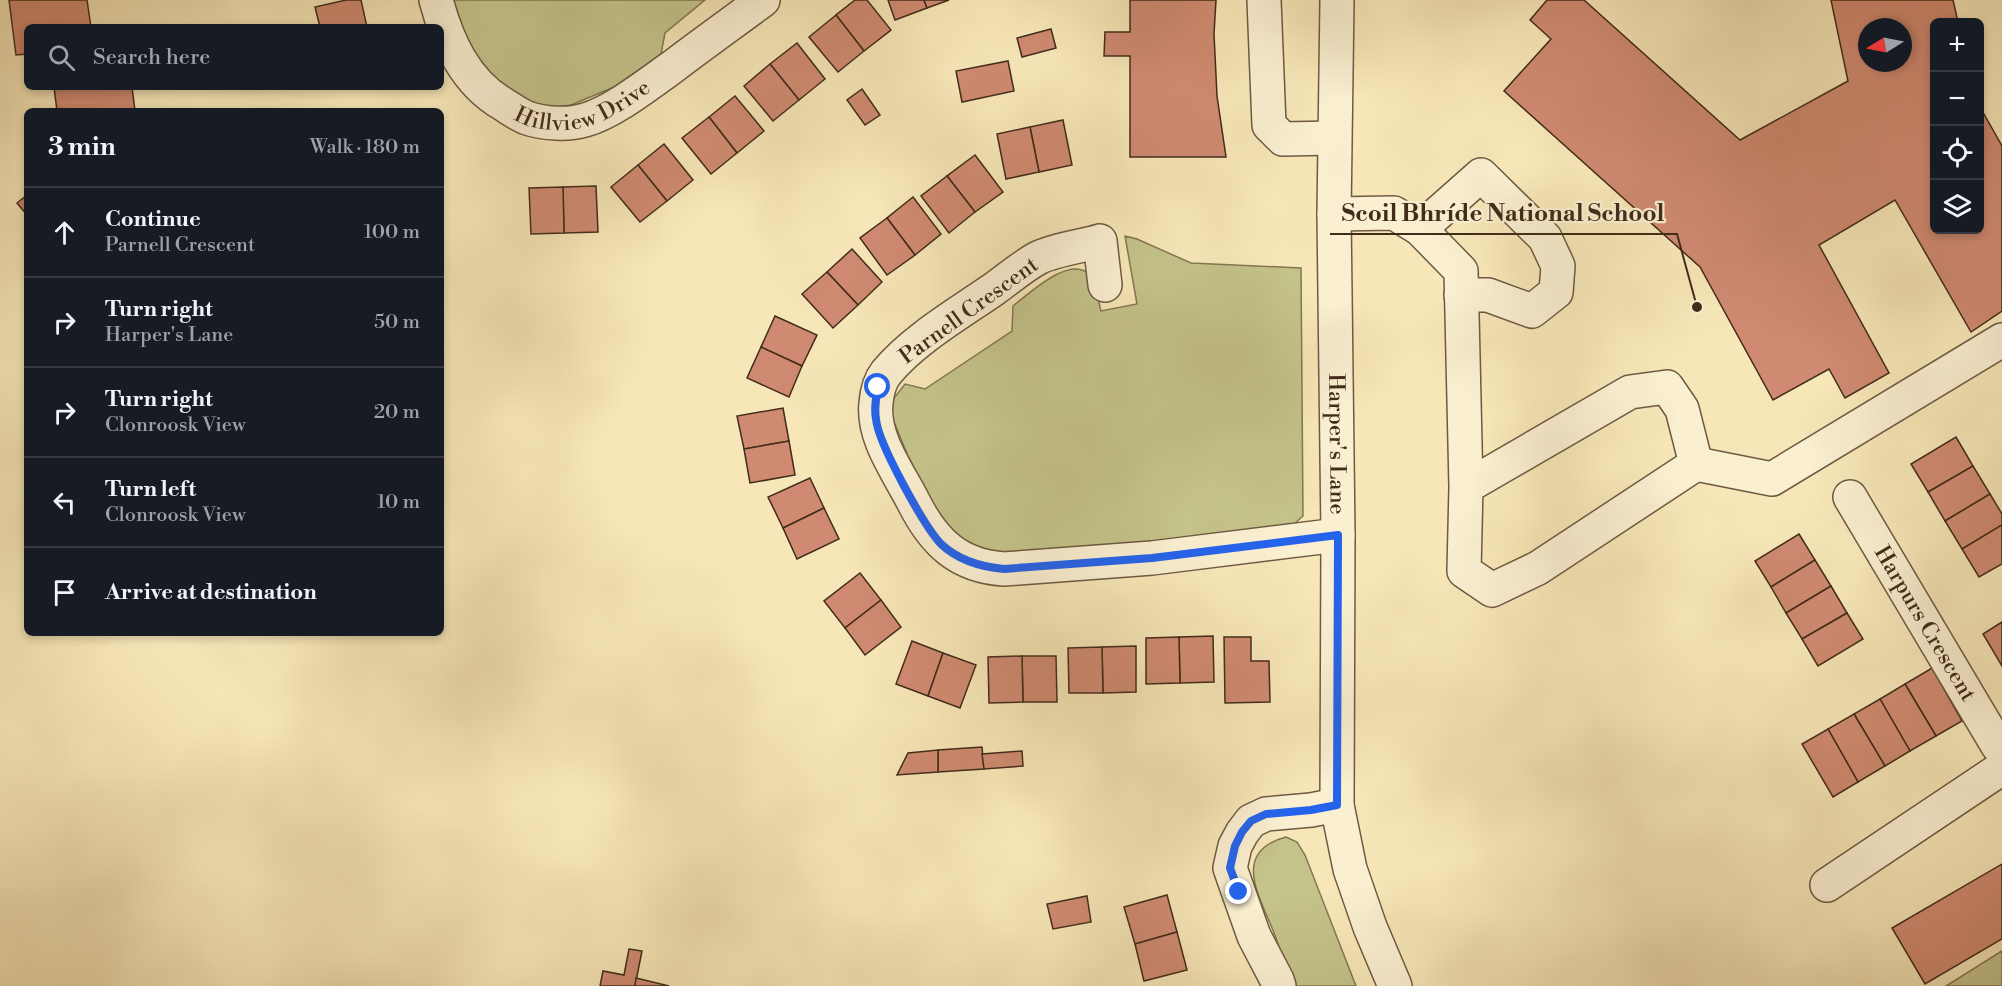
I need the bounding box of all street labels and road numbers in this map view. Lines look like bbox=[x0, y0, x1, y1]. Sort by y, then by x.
street label: Hillview Drive bbox=[510, 74, 655, 137]
street label: Parnell Crescent bbox=[894, 251, 1044, 370]
street label: Harper's Lane bbox=[1322, 373, 1351, 515]
street label: Harpurs Crescent bbox=[1868, 541, 1982, 706]

